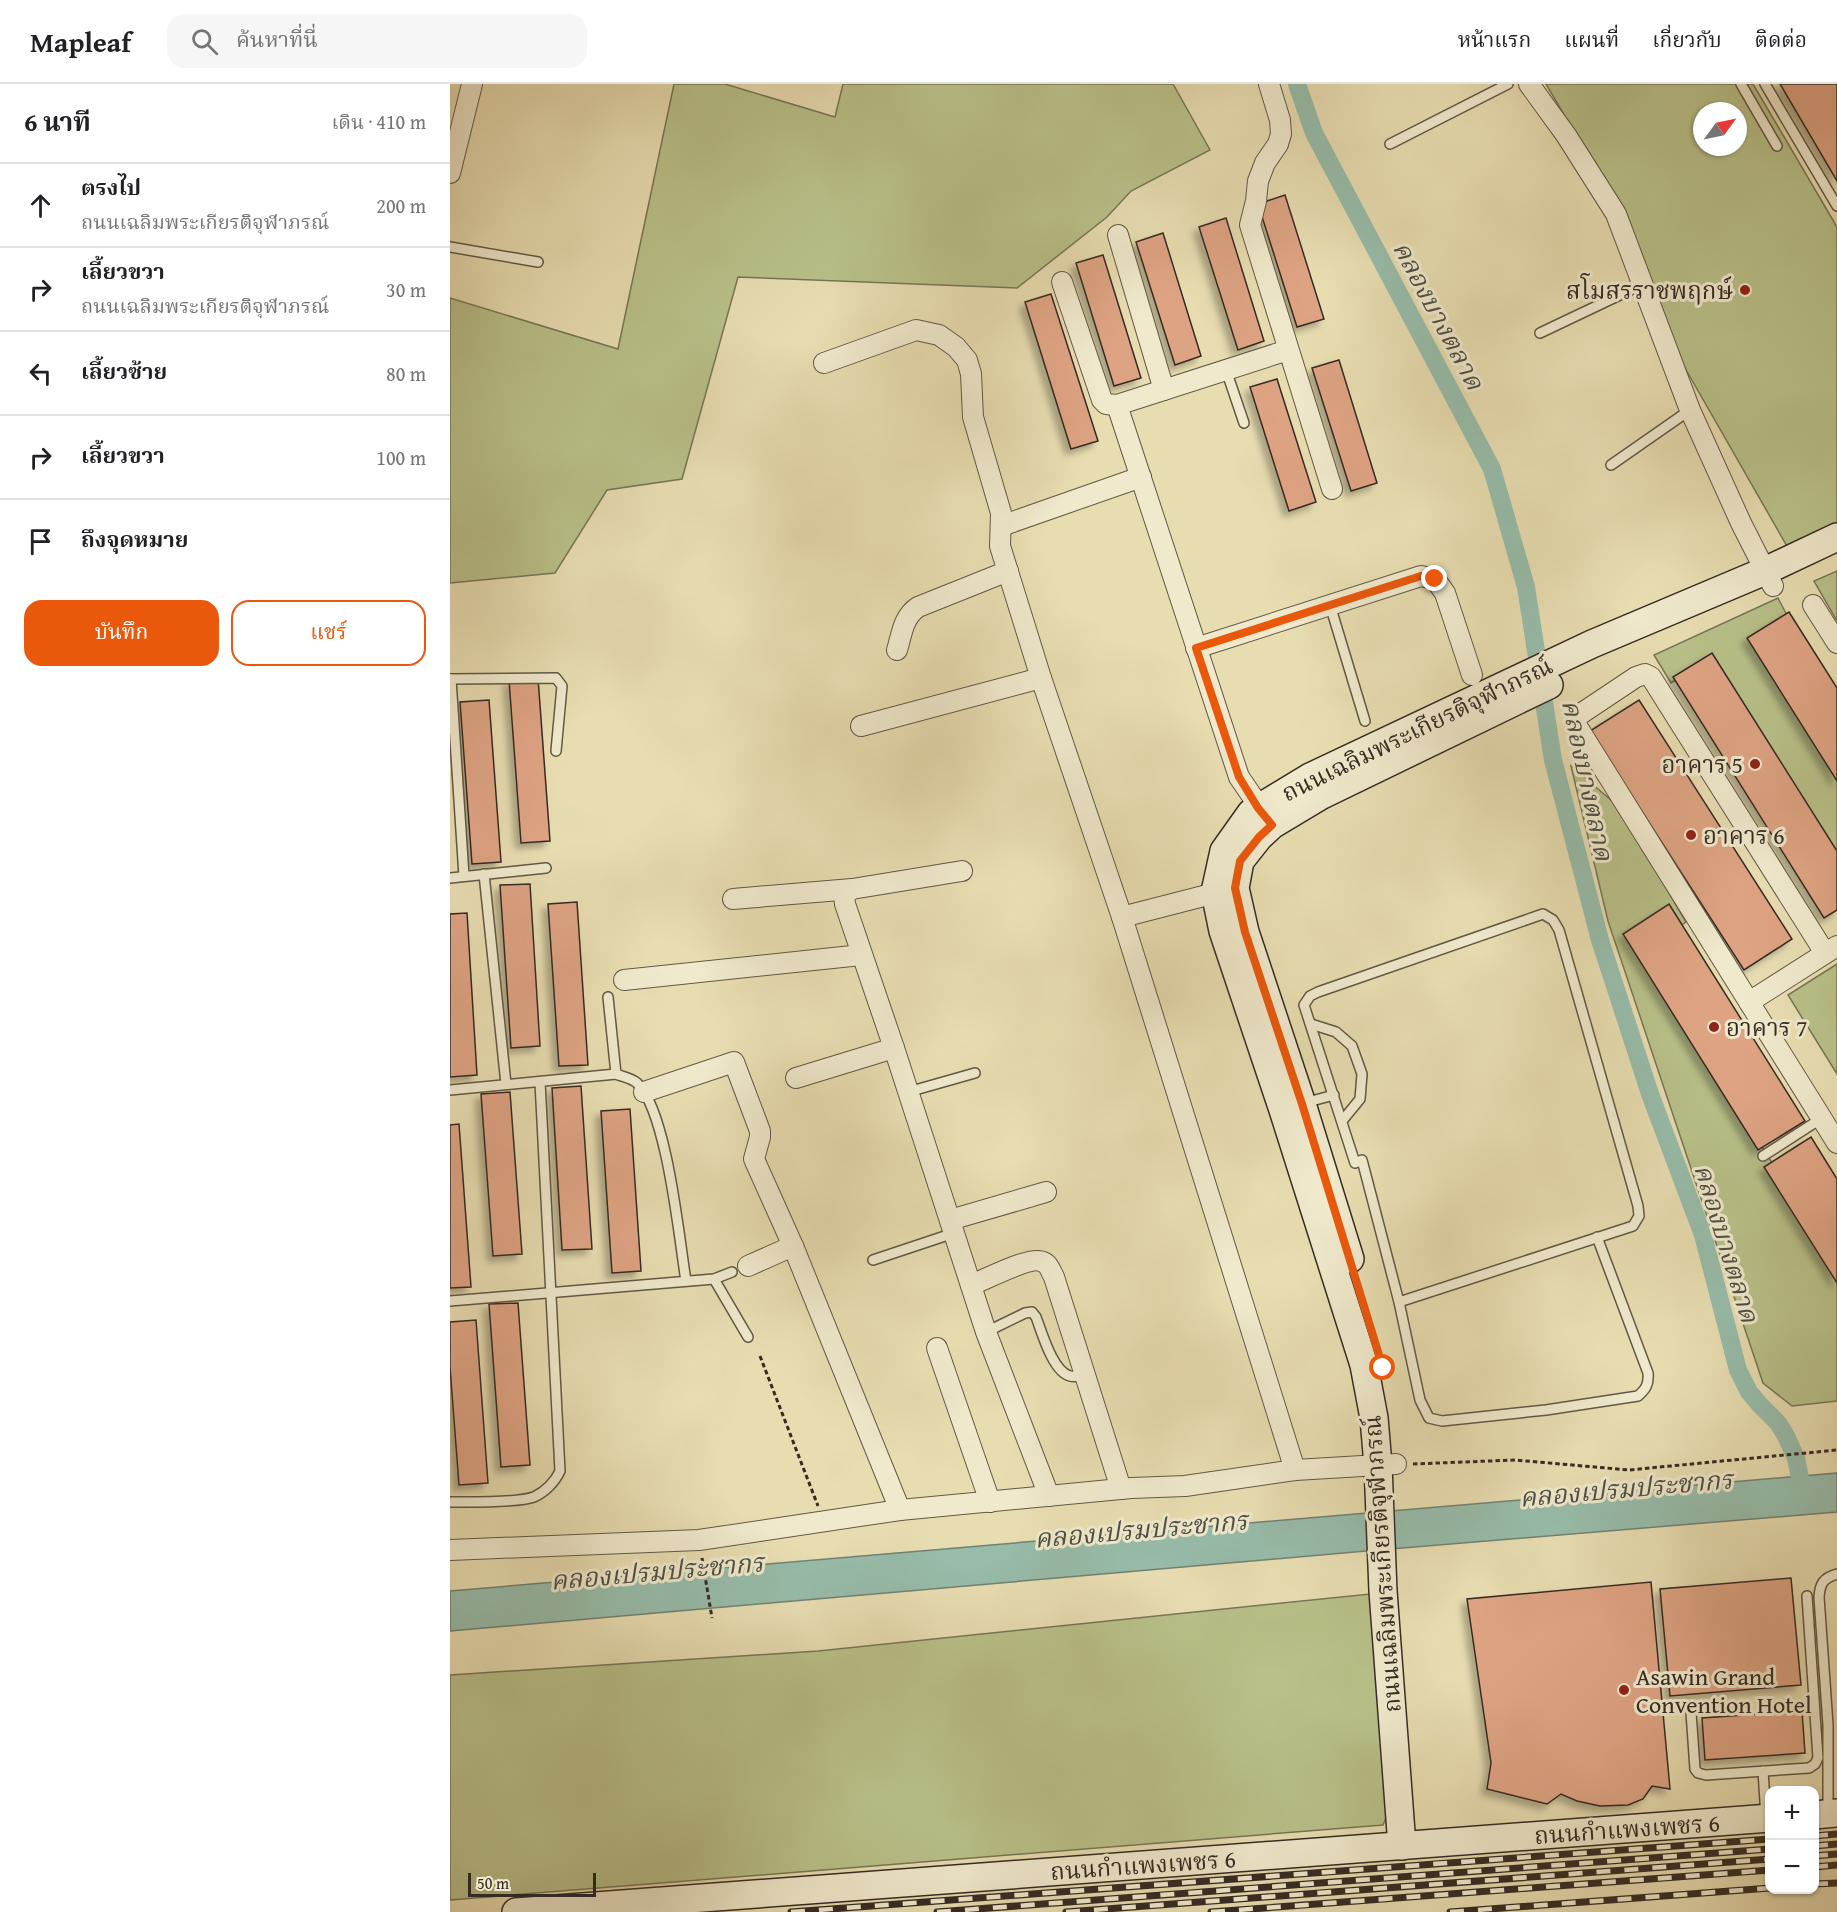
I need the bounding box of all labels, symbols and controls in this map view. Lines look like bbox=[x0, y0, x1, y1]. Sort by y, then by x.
search box bbox=[167, 14, 587, 68]
text: Mapleaf bbox=[30, 21, 131, 62]
text: ค้นหาที่นี่ bbox=[236, 23, 318, 55]
text: หน้าแรก bbox=[1458, 24, 1531, 55]
text: แผนที่ bbox=[1564, 24, 1619, 55]
text: เกี่ยวกับ bbox=[1652, 24, 1722, 55]
text: ติดต่อ bbox=[1755, 24, 1807, 55]
icon: search bbox=[188, 25, 221, 58]
text: 6 นาที bbox=[24, 102, 91, 141]
north arrow bbox=[1693, 102, 1747, 156]
text: เดิน · 410 m bbox=[331, 107, 426, 136]
text: ตรงไป bbox=[81, 171, 141, 203]
icon: ahead bbox=[24, 189, 57, 222]
text: 200 m bbox=[376, 191, 426, 220]
text: ถนนเฉลิมพระเกียรติจุฬาภรณ์ bbox=[81, 207, 329, 236]
water label: คลองบางตลาด bbox=[1383, 234, 1495, 398]
text: เลี้ยวขวา bbox=[81, 255, 165, 287]
icon: right bbox=[24, 273, 57, 306]
place label: สโมสรราชพฤกษ์ bbox=[1566, 273, 1733, 308]
text: 30 m bbox=[386, 275, 426, 304]
marker: สโมสรราชพฤกษ์ bbox=[1738, 283, 1752, 297]
text: ถนนเฉลิมพระเกียรติจุฬาภรณ์ bbox=[81, 291, 329, 320]
text: เลี้ยวซ้าย bbox=[81, 355, 167, 387]
icon: left bbox=[24, 357, 57, 390]
text: 80 m bbox=[386, 359, 426, 388]
text: เลี้ยวขวา bbox=[81, 439, 165, 471]
icon: right bbox=[24, 441, 57, 474]
text: 100 m bbox=[376, 443, 426, 472]
text: ถึงจุดหมาย bbox=[81, 523, 188, 555]
icon: arrive bbox=[24, 525, 57, 558]
route end bbox=[1421, 565, 1447, 591]
button: บันทึก bbox=[24, 600, 219, 666]
button: แชร์ bbox=[231, 600, 426, 666]
street label: ถนนเฉลิมพระเกียรติจุฬาภรณ์ bbox=[1275, 648, 1559, 810]
water label: คลองบางตลาด bbox=[1552, 696, 1624, 866]
place label: อาคาร 5 bbox=[1661, 747, 1743, 782]
marker: อาคาร 5 bbox=[1748, 757, 1762, 771]
place label: อาคาร 6 bbox=[1703, 818, 1785, 853]
marker: อาคาร 6 bbox=[1684, 828, 1698, 842]
place label: อาคาร 7 bbox=[1726, 1010, 1808, 1045]
marker: อาคาร 7 bbox=[1707, 1020, 1721, 1034]
water label: คลองบางตลาด bbox=[1684, 1159, 1770, 1328]
route start bbox=[1369, 1354, 1395, 1380]
street label: ถนนเฉลิมพระเกียรติจุฬาภรณ์ bbox=[1354, 1414, 1410, 1714]
water label: คลองเปรมประชากร bbox=[1518, 1459, 1737, 1517]
water label: คลองเปรมประชากร bbox=[1033, 1500, 1252, 1558]
water label: คลองเปรมประชากร bbox=[549, 1542, 768, 1600]
place label: Asawin Grand Convention Hotel bbox=[1636, 1659, 1812, 1722]
marker: Asawin Grand Convention Hotel bbox=[1617, 1683, 1631, 1697]
map controls bbox=[1765, 1786, 1819, 1894]
button: + bbox=[1765, 1786, 1819, 1840]
street label: ถนนกำแพงเพชร 6 bbox=[1533, 1805, 1721, 1853]
button: − bbox=[1765, 1840, 1819, 1894]
street label: ถนนกำแพงเพชร 6 bbox=[1049, 1841, 1237, 1889]
scale bar bbox=[468, 1870, 596, 1898]
text: 50 m bbox=[477, 1871, 509, 1895]

